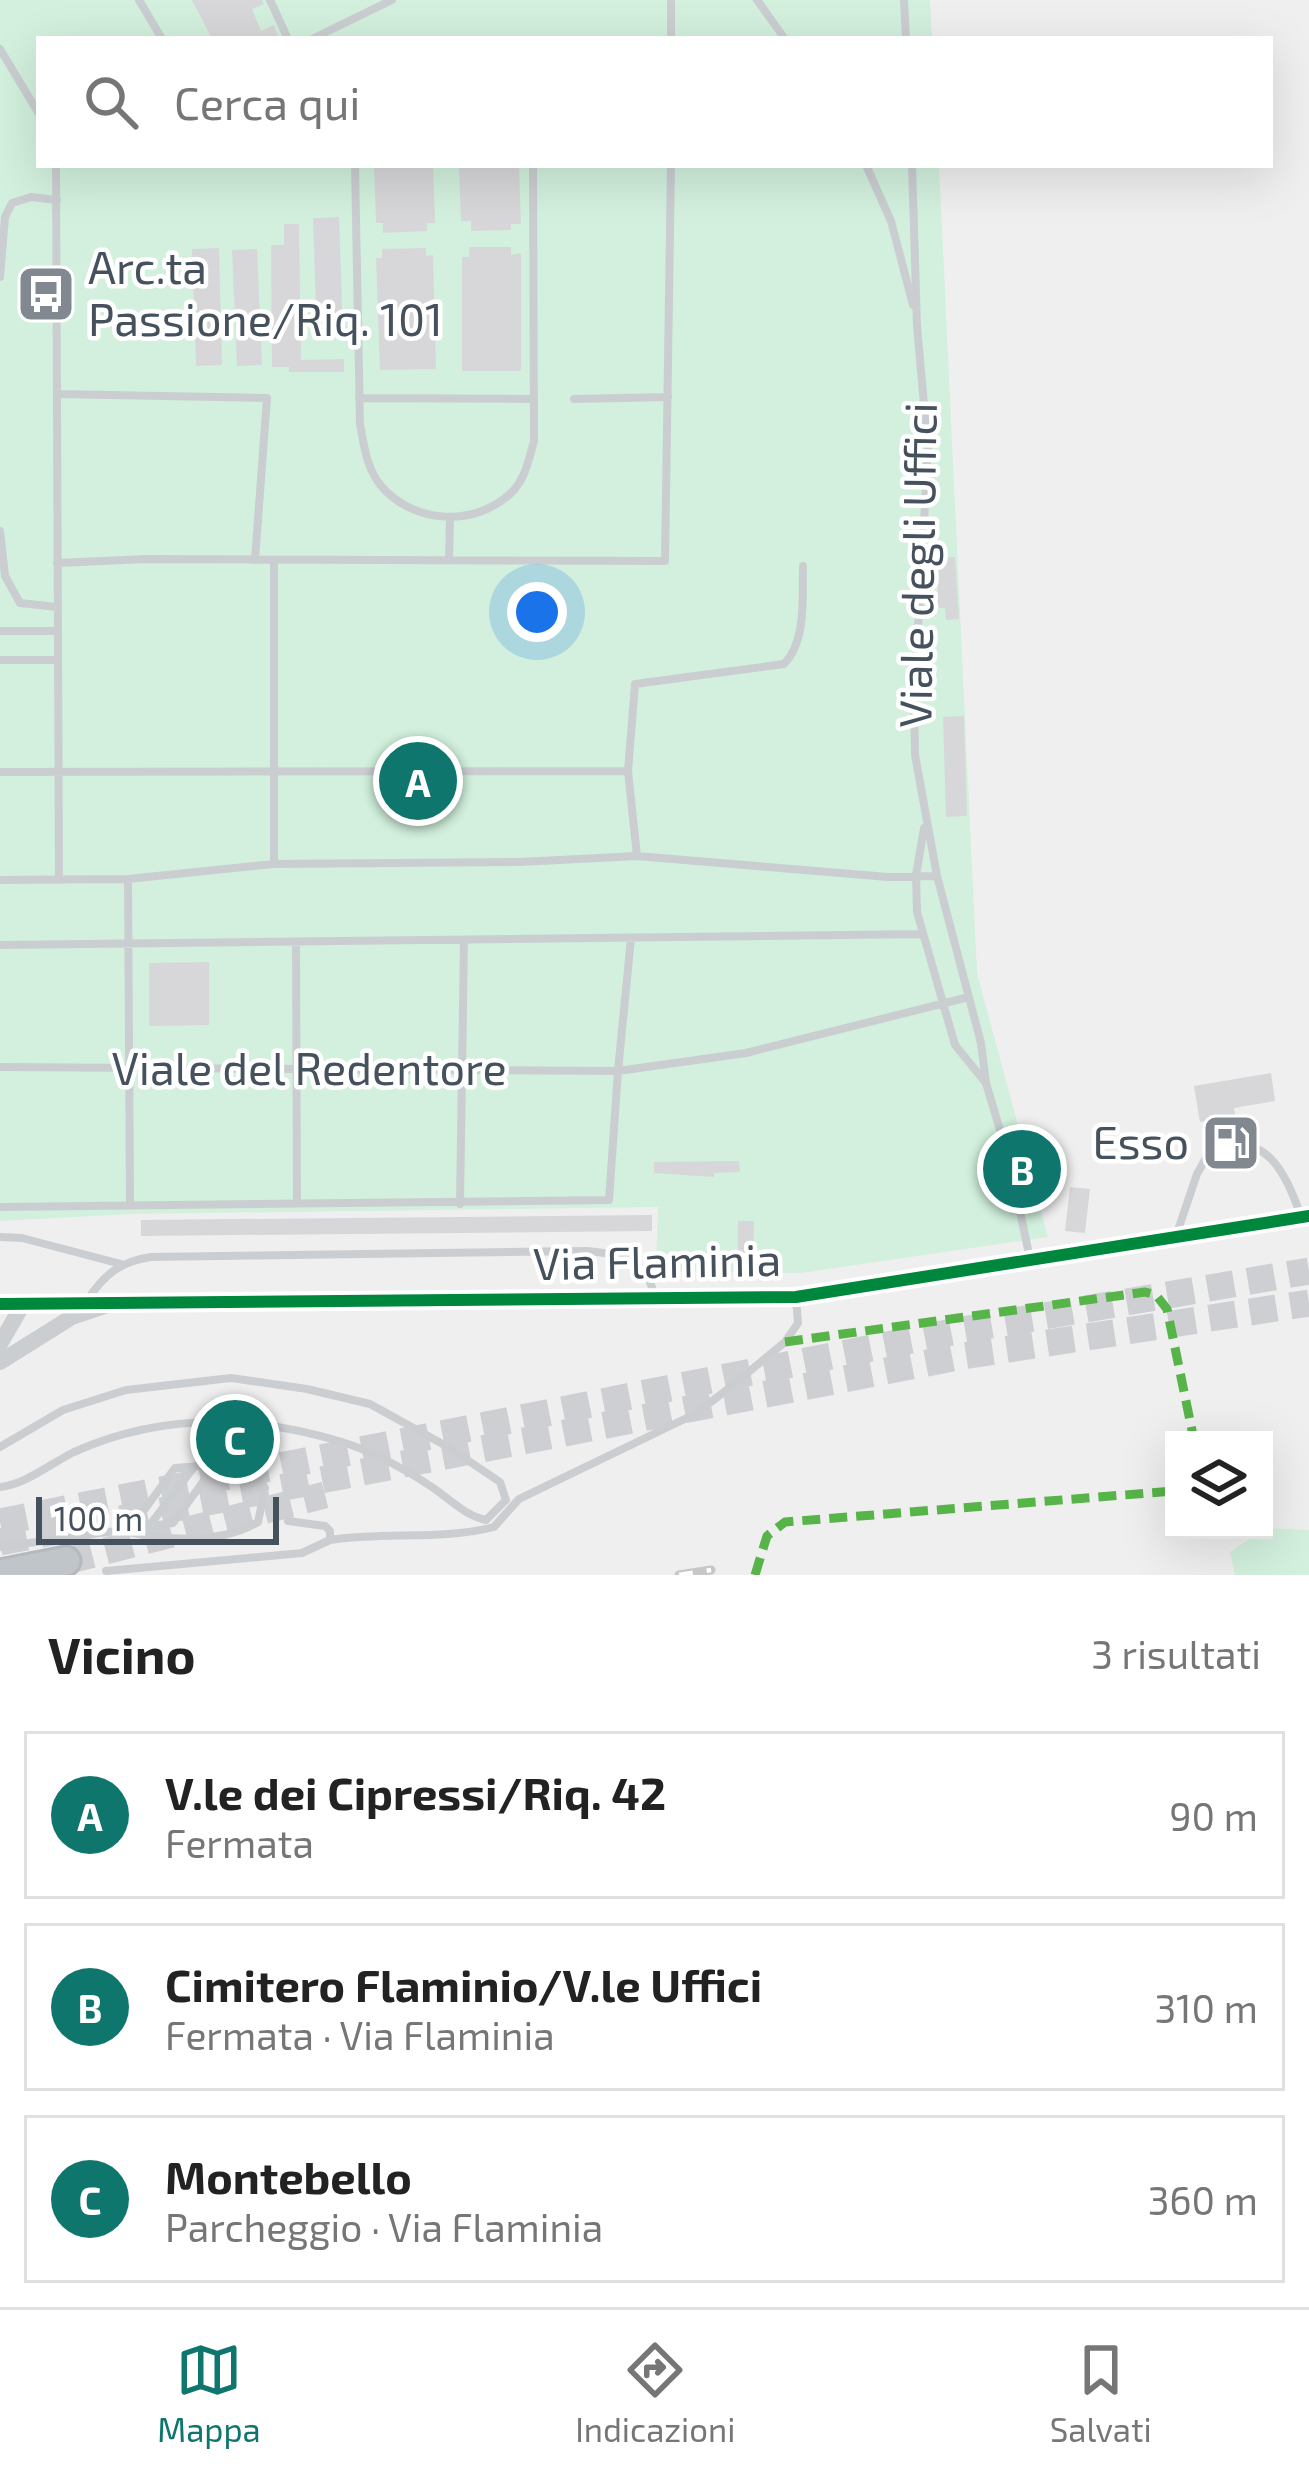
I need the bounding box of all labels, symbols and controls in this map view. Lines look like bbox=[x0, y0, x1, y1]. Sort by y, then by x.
search box bbox=[36, 36, 1273, 168]
icon: search bbox=[78, 69, 144, 135]
text: Cerca qui bbox=[174, 75, 360, 129]
place label: Arc.ta Passione/Riq. 101 bbox=[88, 239, 443, 345]
bus stop icon: Arc.ta Passione/Riq. 101 bbox=[15, 263, 77, 325]
street label: Viale degli Uffici bbox=[886, 402, 946, 728]
your location bbox=[507, 582, 567, 642]
pin: A bbox=[379, 736, 457, 826]
street label: Viale del Redentore bbox=[111, 1040, 507, 1094]
fuel station icon: Esso bbox=[1200, 1112, 1262, 1174]
place label: Esso bbox=[1093, 1114, 1189, 1168]
pin: B bbox=[983, 1124, 1061, 1214]
street label: Via Flaminia bbox=[532, 1231, 782, 1289]
pin: C bbox=[196, 1394, 274, 1484]
map controls bbox=[1165, 1431, 1273, 1539]
button: layers bbox=[1165, 1431, 1273, 1539]
scale bar bbox=[36, 1491, 279, 1544]
text: 100 m bbox=[54, 1498, 143, 1538]
text: Vicino bbox=[48, 1623, 196, 1684]
text: 3 risultati bbox=[1091, 1630, 1261, 1677]
text: V.le dei Cipressi/Riq. 42 bbox=[165, 1765, 666, 1819]
text: A bbox=[77, 1792, 103, 1839]
text: 90 m bbox=[1169, 1792, 1258, 1839]
text: Fermata bbox=[165, 1819, 314, 1866]
text: Cimitero Flaminio/V.le Uffici bbox=[165, 1957, 762, 2011]
text: B bbox=[78, 1984, 102, 2031]
text: 310 m bbox=[1154, 1984, 1258, 2031]
text: Fermata · Via Flaminia bbox=[165, 2011, 555, 2058]
text: Montebello bbox=[165, 2149, 412, 2203]
text: C bbox=[79, 2176, 101, 2223]
text: 360 m bbox=[1148, 2176, 1258, 2223]
text: Parcheggio · Via Flaminia bbox=[165, 2203, 603, 2250]
tab: Mappa bbox=[157, 2337, 261, 2449]
tab: Indicazioni bbox=[575, 2337, 735, 2449]
tab: Salvati bbox=[1050, 2337, 1152, 2449]

